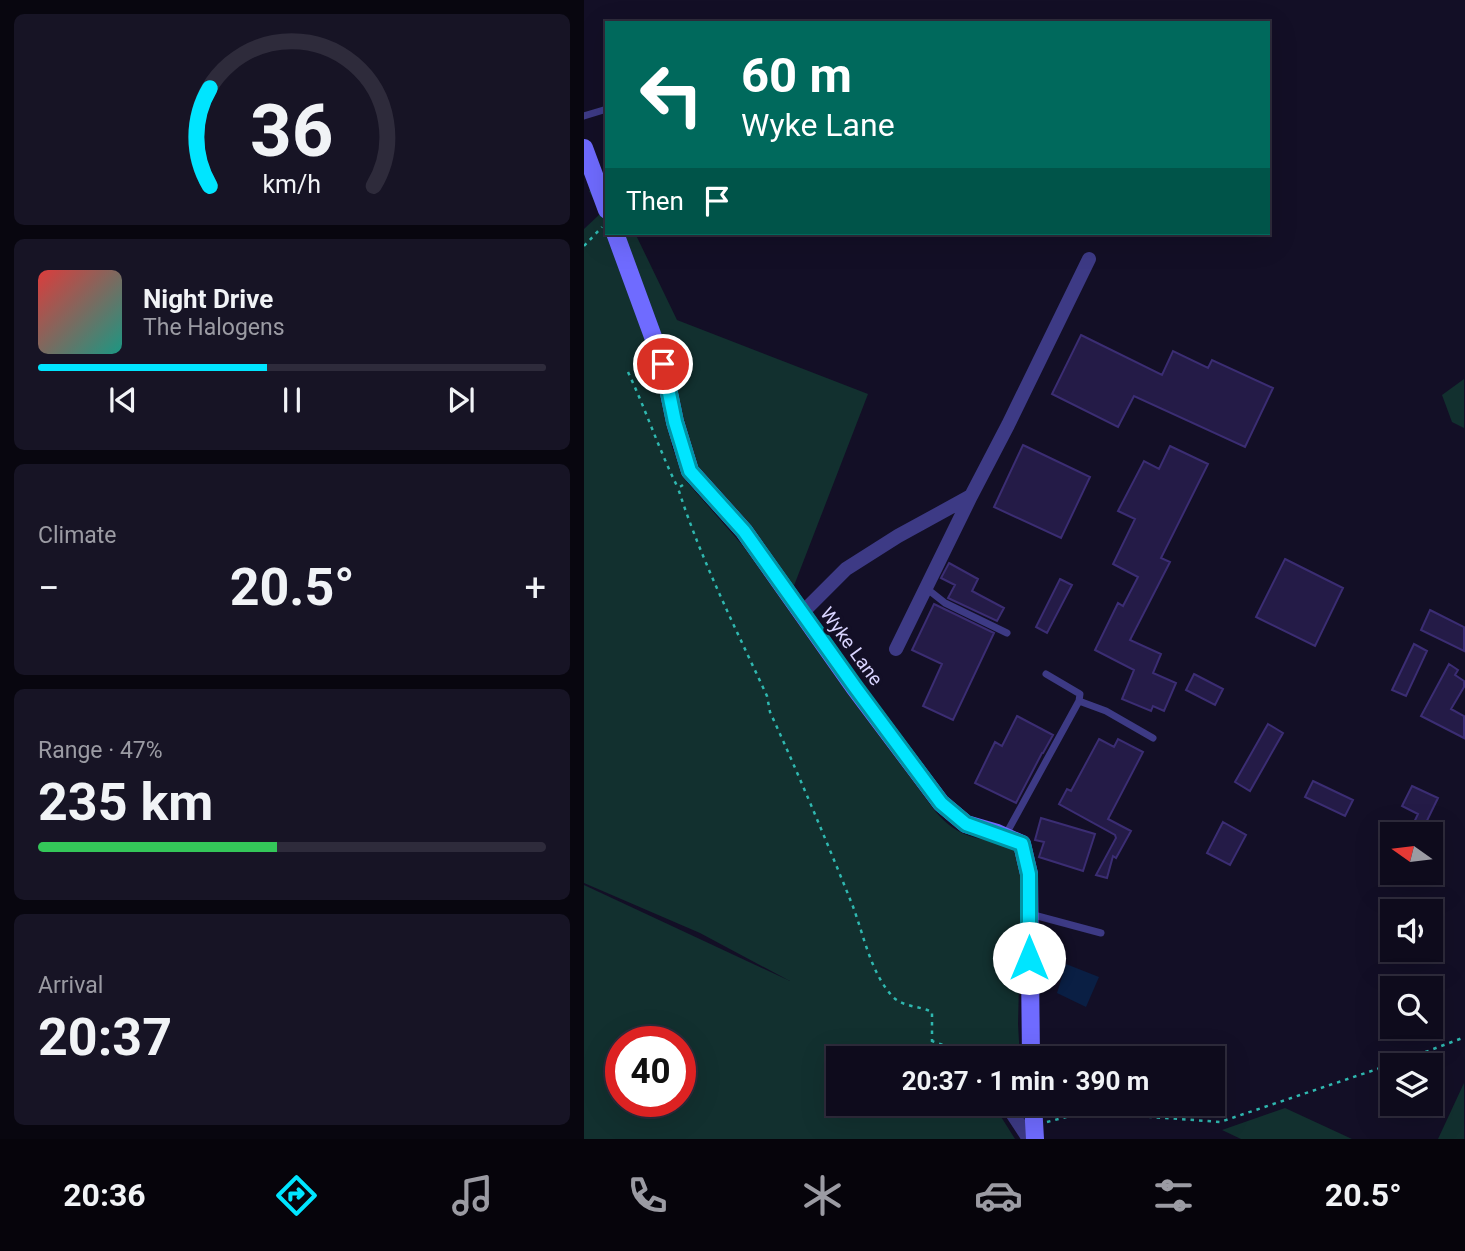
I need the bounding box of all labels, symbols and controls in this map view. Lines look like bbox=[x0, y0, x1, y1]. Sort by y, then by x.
text: 60 m bbox=[741, 47, 852, 104]
icon: left bbox=[626, 49, 717, 140]
text: 36 bbox=[250, 88, 334, 174]
text: Wyke Lane bbox=[741, 106, 895, 144]
text: km/h bbox=[263, 169, 321, 198]
icon: arrive bbox=[698, 182, 736, 220]
text: Then bbox=[626, 186, 684, 216]
text: Night Drive bbox=[143, 284, 273, 314]
text: The Halogens bbox=[143, 314, 285, 341]
pin bbox=[633, 334, 693, 394]
icon: arrive bbox=[644, 345, 682, 383]
icon: previous bbox=[104, 381, 142, 419]
icon: pause bbox=[273, 381, 311, 419]
icon: next bbox=[442, 381, 480, 419]
text: Climate bbox=[38, 522, 117, 549]
text: 20.5° bbox=[230, 557, 355, 618]
text: − bbox=[38, 566, 60, 610]
text: + bbox=[524, 566, 546, 610]
street label: Wyke Lane bbox=[815, 603, 888, 690]
text: Range · 47% bbox=[38, 737, 163, 764]
text: 235 km bbox=[38, 772, 213, 833]
north arrow bbox=[1380, 822, 1443, 886]
map controls bbox=[1380, 822, 1443, 1116]
button: sound bbox=[1380, 899, 1443, 962]
position arrow bbox=[992, 921, 1066, 995]
text: Arrival bbox=[38, 972, 103, 999]
button: search bbox=[1380, 976, 1443, 1039]
text: 20:37 bbox=[38, 1007, 172, 1068]
speed limit sign: 40 bbox=[605, 1026, 696, 1117]
button: layers bbox=[1380, 1053, 1443, 1116]
text: 20:37 · 1 min · 390 m bbox=[902, 1066, 1149, 1096]
icon: directions bbox=[272, 1171, 321, 1220]
icon: music bbox=[448, 1171, 497, 1220]
icon: phone bbox=[623, 1171, 672, 1220]
icon: climate bbox=[798, 1171, 847, 1220]
icon: car bbox=[974, 1171, 1023, 1220]
icon: filters bbox=[1149, 1171, 1198, 1220]
text: 20:36 bbox=[63, 1176, 146, 1214]
text: 20.5° bbox=[1325, 1176, 1402, 1214]

